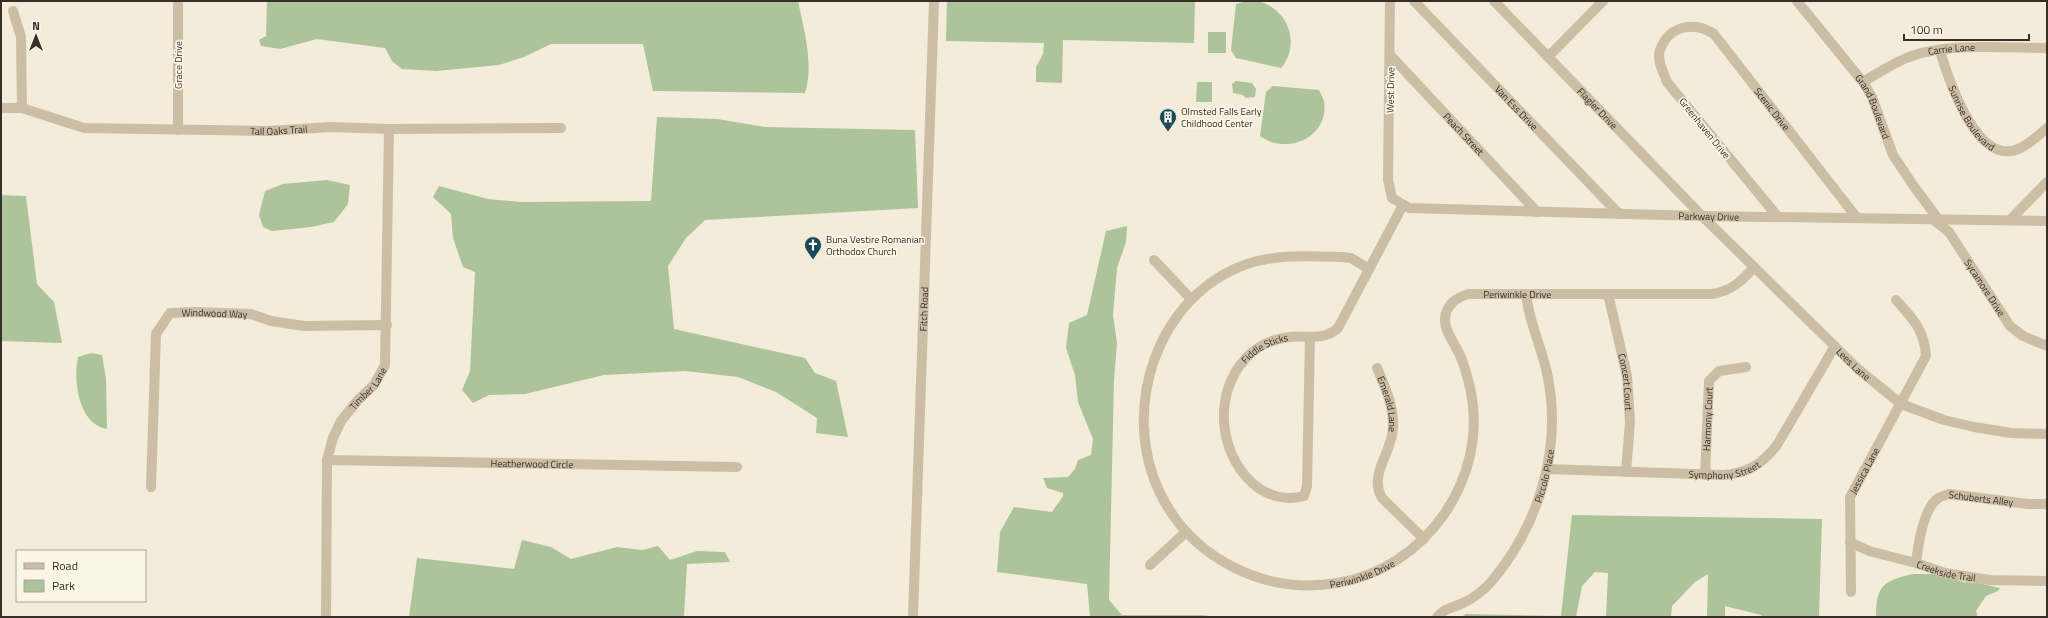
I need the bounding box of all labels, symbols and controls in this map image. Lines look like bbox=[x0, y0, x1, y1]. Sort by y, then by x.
north arrow bbox=[16, 16, 56, 56]
scale bar bbox=[1904, 16, 2029, 42]
text: N bbox=[32, 18, 40, 34]
text: 100 m bbox=[1910, 20, 1943, 39]
street label: Carrie Lane bbox=[1927, 40, 1975, 59]
street label: Grace Drive bbox=[171, 41, 186, 89]
street label: West Drive bbox=[1383, 67, 1398, 113]
street label: Grand Boulevard bbox=[1851, 71, 1894, 141]
street label: Van Ess Drive bbox=[1491, 82, 1541, 134]
street label: Sunrise Boulevard bbox=[1944, 83, 1998, 155]
street label: Flagler Drive bbox=[1574, 84, 1621, 133]
street label: Scenic Drive bbox=[1750, 85, 1793, 134]
street label: Greenhaven Drive bbox=[1675, 95, 1734, 162]
place label: Olmsted Falls Early Childhood Center bbox=[1181, 104, 1262, 131]
building icon: Olmsted Falls Early Childhood Center bbox=[1158, 107, 1178, 132]
street label: Peach Street bbox=[1440, 109, 1488, 159]
street label: Tall Oaks Trail bbox=[250, 122, 308, 139]
street label: Parkway Drive bbox=[1678, 208, 1739, 225]
place label: Buna Vestire Romanian Orthodox Church bbox=[826, 232, 924, 259]
church icon: Buna Vestire Romanian Orthodox Church bbox=[803, 235, 823, 260]
street label: Sycamore Drive bbox=[1960, 256, 2009, 319]
street label: Fitch Road bbox=[916, 287, 932, 332]
street label: Periwinkle Drive bbox=[1483, 287, 1551, 302]
street label: Windwood Way bbox=[181, 305, 248, 322]
street label: Fiddle Sticks bbox=[1238, 330, 1290, 367]
street label: Lees Lane bbox=[1833, 345, 1874, 384]
street label: Concert Court bbox=[1614, 352, 1636, 412]
street label: Timber Lane bbox=[346, 365, 390, 413]
street label: Emerald Lane bbox=[1373, 374, 1400, 433]
street label: Harmony Court bbox=[1699, 386, 1717, 451]
street label: Jessica Lane bbox=[1846, 445, 1883, 497]
street label: Piccolo Place bbox=[1531, 448, 1558, 505]
street label: Heatherwood Circle bbox=[491, 456, 573, 472]
street label: Symphony Street bbox=[1688, 457, 1764, 483]
street label: Schuberts Alley bbox=[1948, 487, 2014, 510]
legend bbox=[16, 550, 146, 602]
text: Road bbox=[52, 556, 78, 575]
street label: Periwinkle Drive bbox=[1329, 556, 1398, 592]
street label: Creekside Trail bbox=[1915, 557, 1977, 586]
text: Park bbox=[52, 576, 75, 595]

